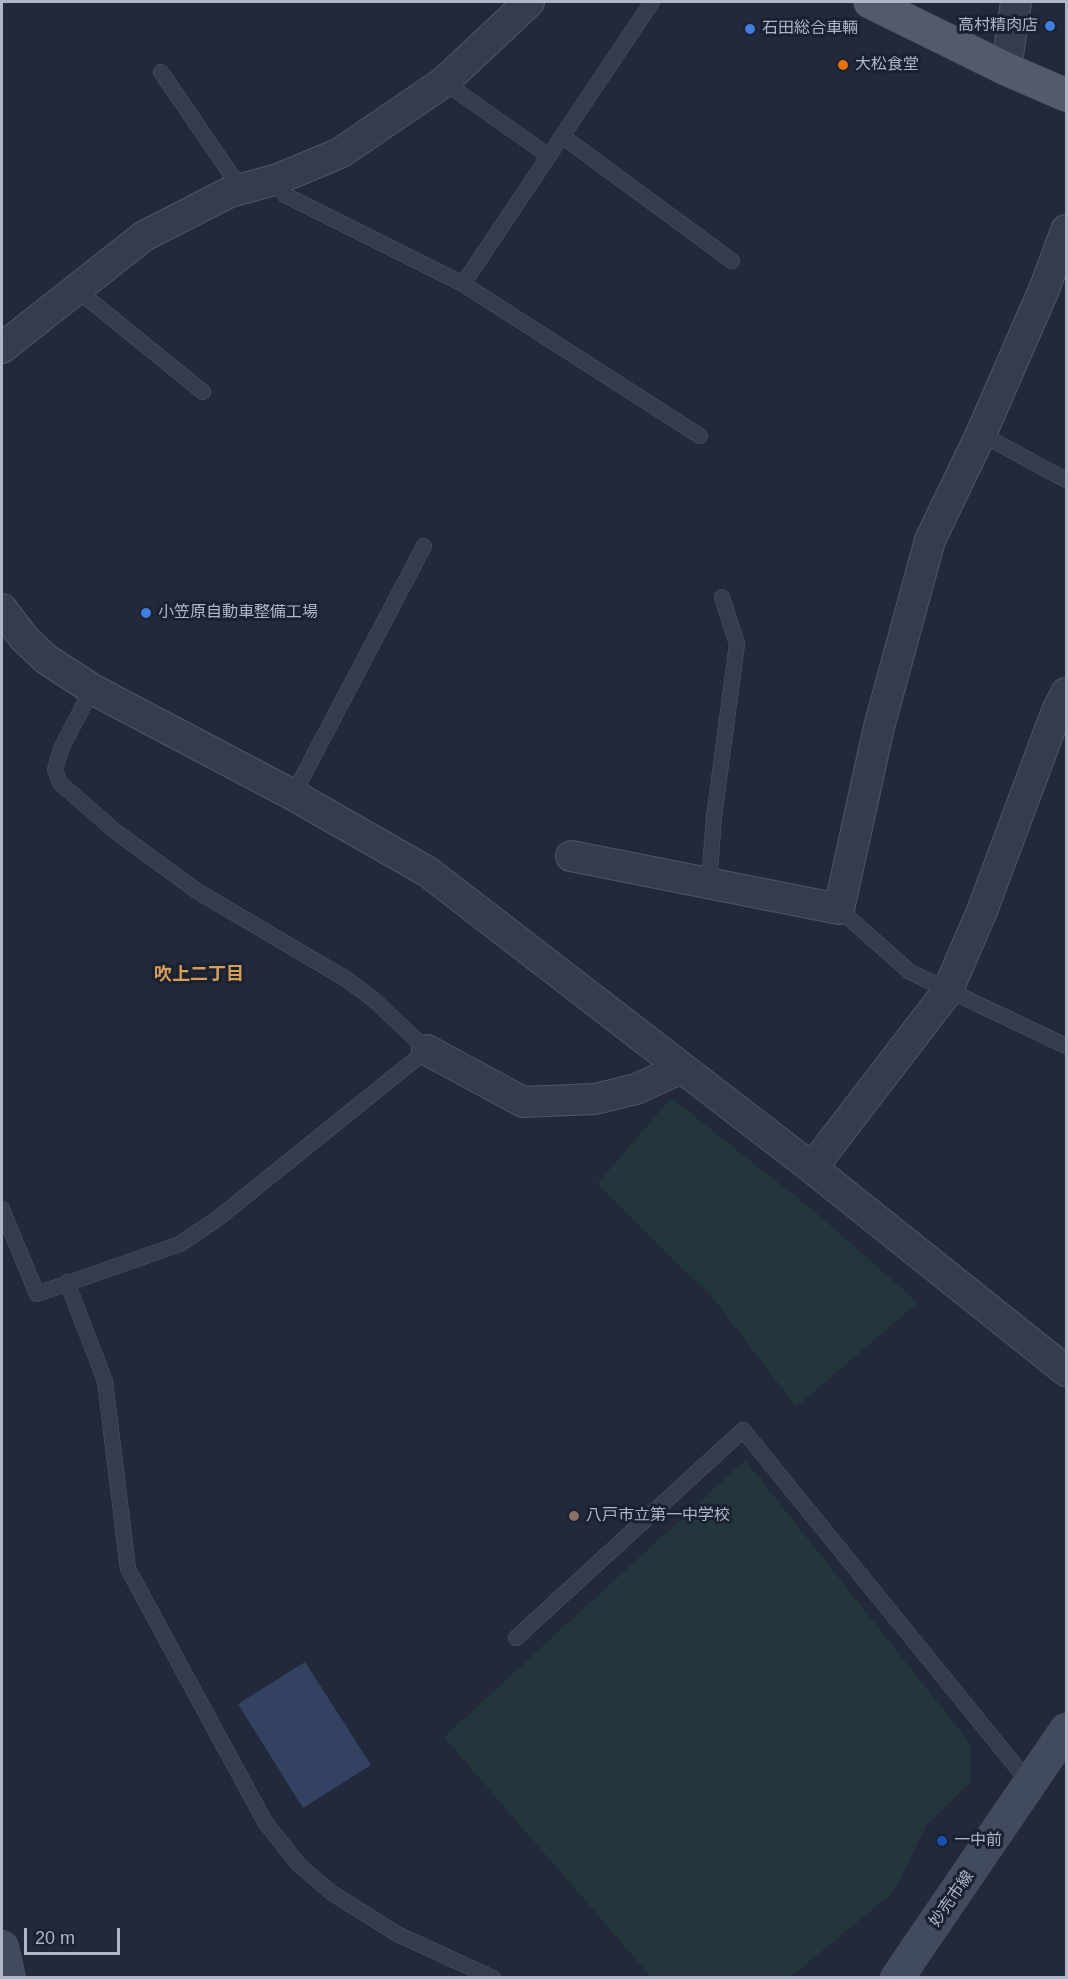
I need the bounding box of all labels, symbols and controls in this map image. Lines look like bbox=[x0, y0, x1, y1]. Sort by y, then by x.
place label: 高村精肉店 bbox=[958, 16, 1038, 36]
place label: 石田総合車輛 bbox=[762, 19, 858, 39]
marker: 高村精肉店 bbox=[1043, 19, 1057, 33]
marker: 石田総合車輛 bbox=[743, 22, 757, 36]
place label: 大松食堂 bbox=[855, 55, 919, 75]
marker: 大松食堂 bbox=[836, 58, 850, 72]
place label: 小笠原自動車整備工場 bbox=[158, 603, 318, 623]
marker: 小笠原自動車整備工場 bbox=[139, 606, 153, 620]
district label: 吹上二丁目 bbox=[154, 964, 244, 986]
place label: 八戸市立第一中学校 bbox=[586, 1506, 730, 1526]
marker: 八戸市立第一中学校 bbox=[567, 1509, 581, 1523]
place label: 一中前 bbox=[954, 1831, 1002, 1851]
marker: 一中前 bbox=[935, 1834, 949, 1848]
street label: 妙売市線 bbox=[926, 1867, 978, 1931]
scale bar bbox=[27, 1916, 123, 1954]
text: 20 m bbox=[35, 1928, 75, 1948]

